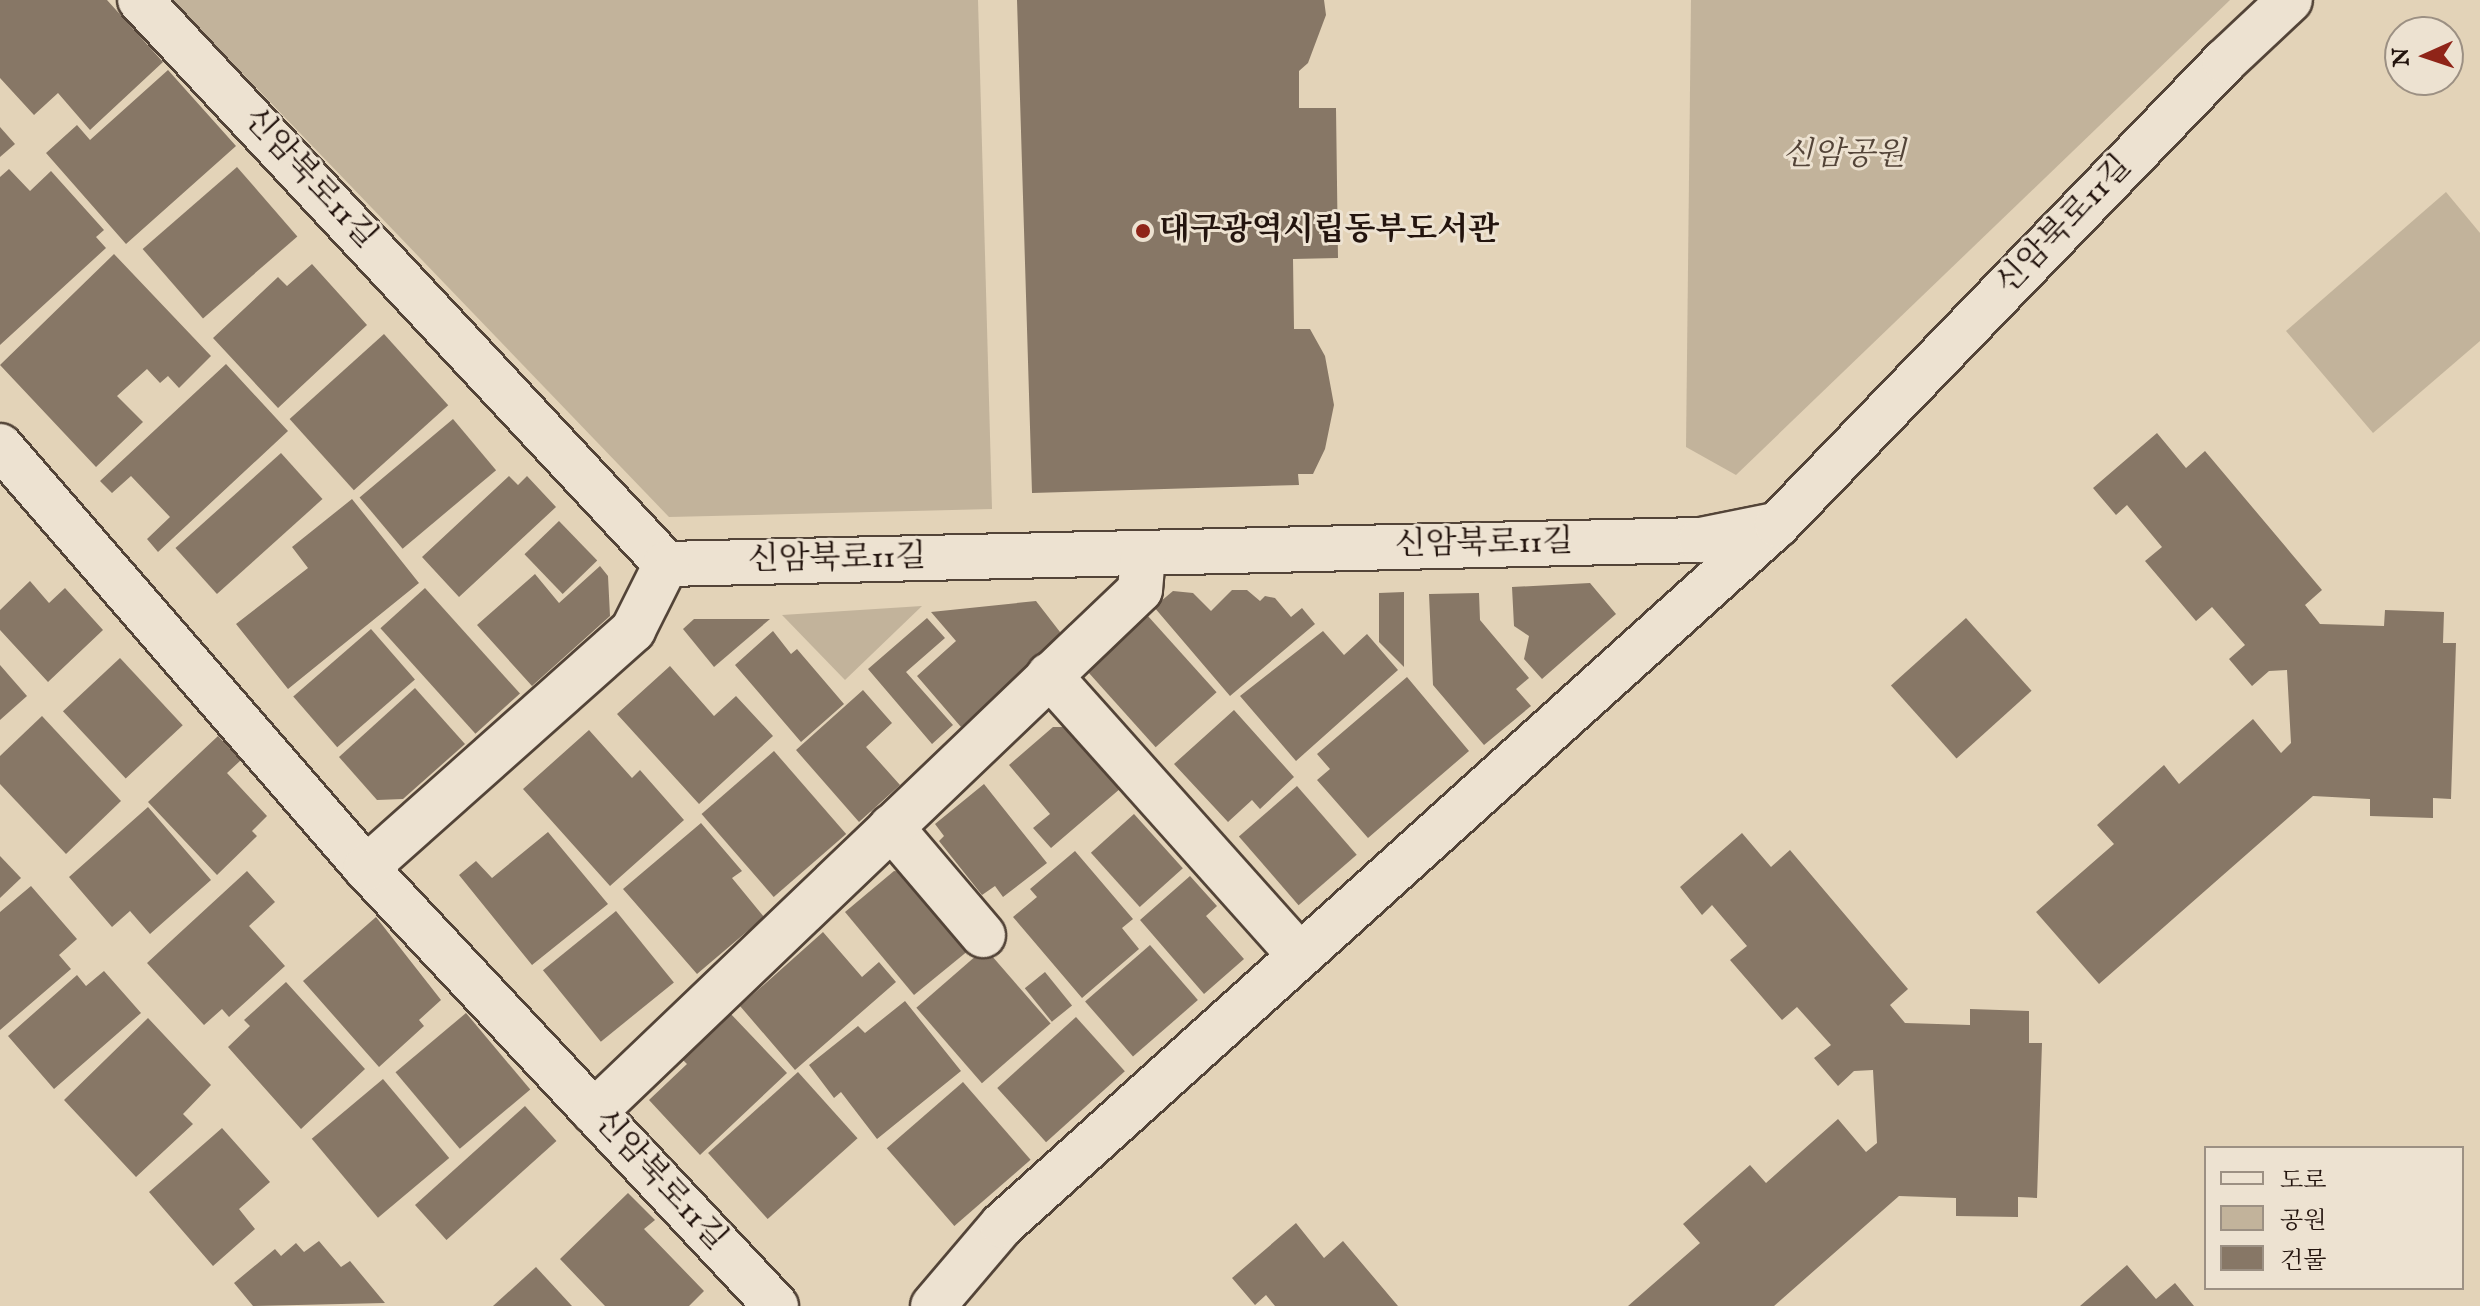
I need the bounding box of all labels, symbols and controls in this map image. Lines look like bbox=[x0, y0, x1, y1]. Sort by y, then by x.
north arrow bbox=[2384, 16, 2464, 96]
text: N bbox=[2388, 47, 2417, 67]
street label: 신암북로11길 bbox=[234, 101, 384, 257]
park label: 신암공원 bbox=[1782, 137, 1906, 175]
street label: 신암북로11길 bbox=[1989, 148, 2141, 304]
place label: 대구광역시립동부도서관 bbox=[1159, 212, 1499, 250]
marker: 대구광역시립동부도서관 bbox=[1134, 222, 1152, 240]
street label: 신암북로11길 bbox=[1394, 524, 1574, 566]
street label: 신암북로11길 bbox=[747, 539, 927, 581]
street label: 신암북로11길 bbox=[584, 1103, 734, 1259]
legend bbox=[2204, 1146, 2464, 1290]
text: 도로 bbox=[2280, 1166, 2326, 1197]
text: 공원 bbox=[2280, 1206, 2326, 1237]
text: 건물 bbox=[2280, 1246, 2326, 1277]

